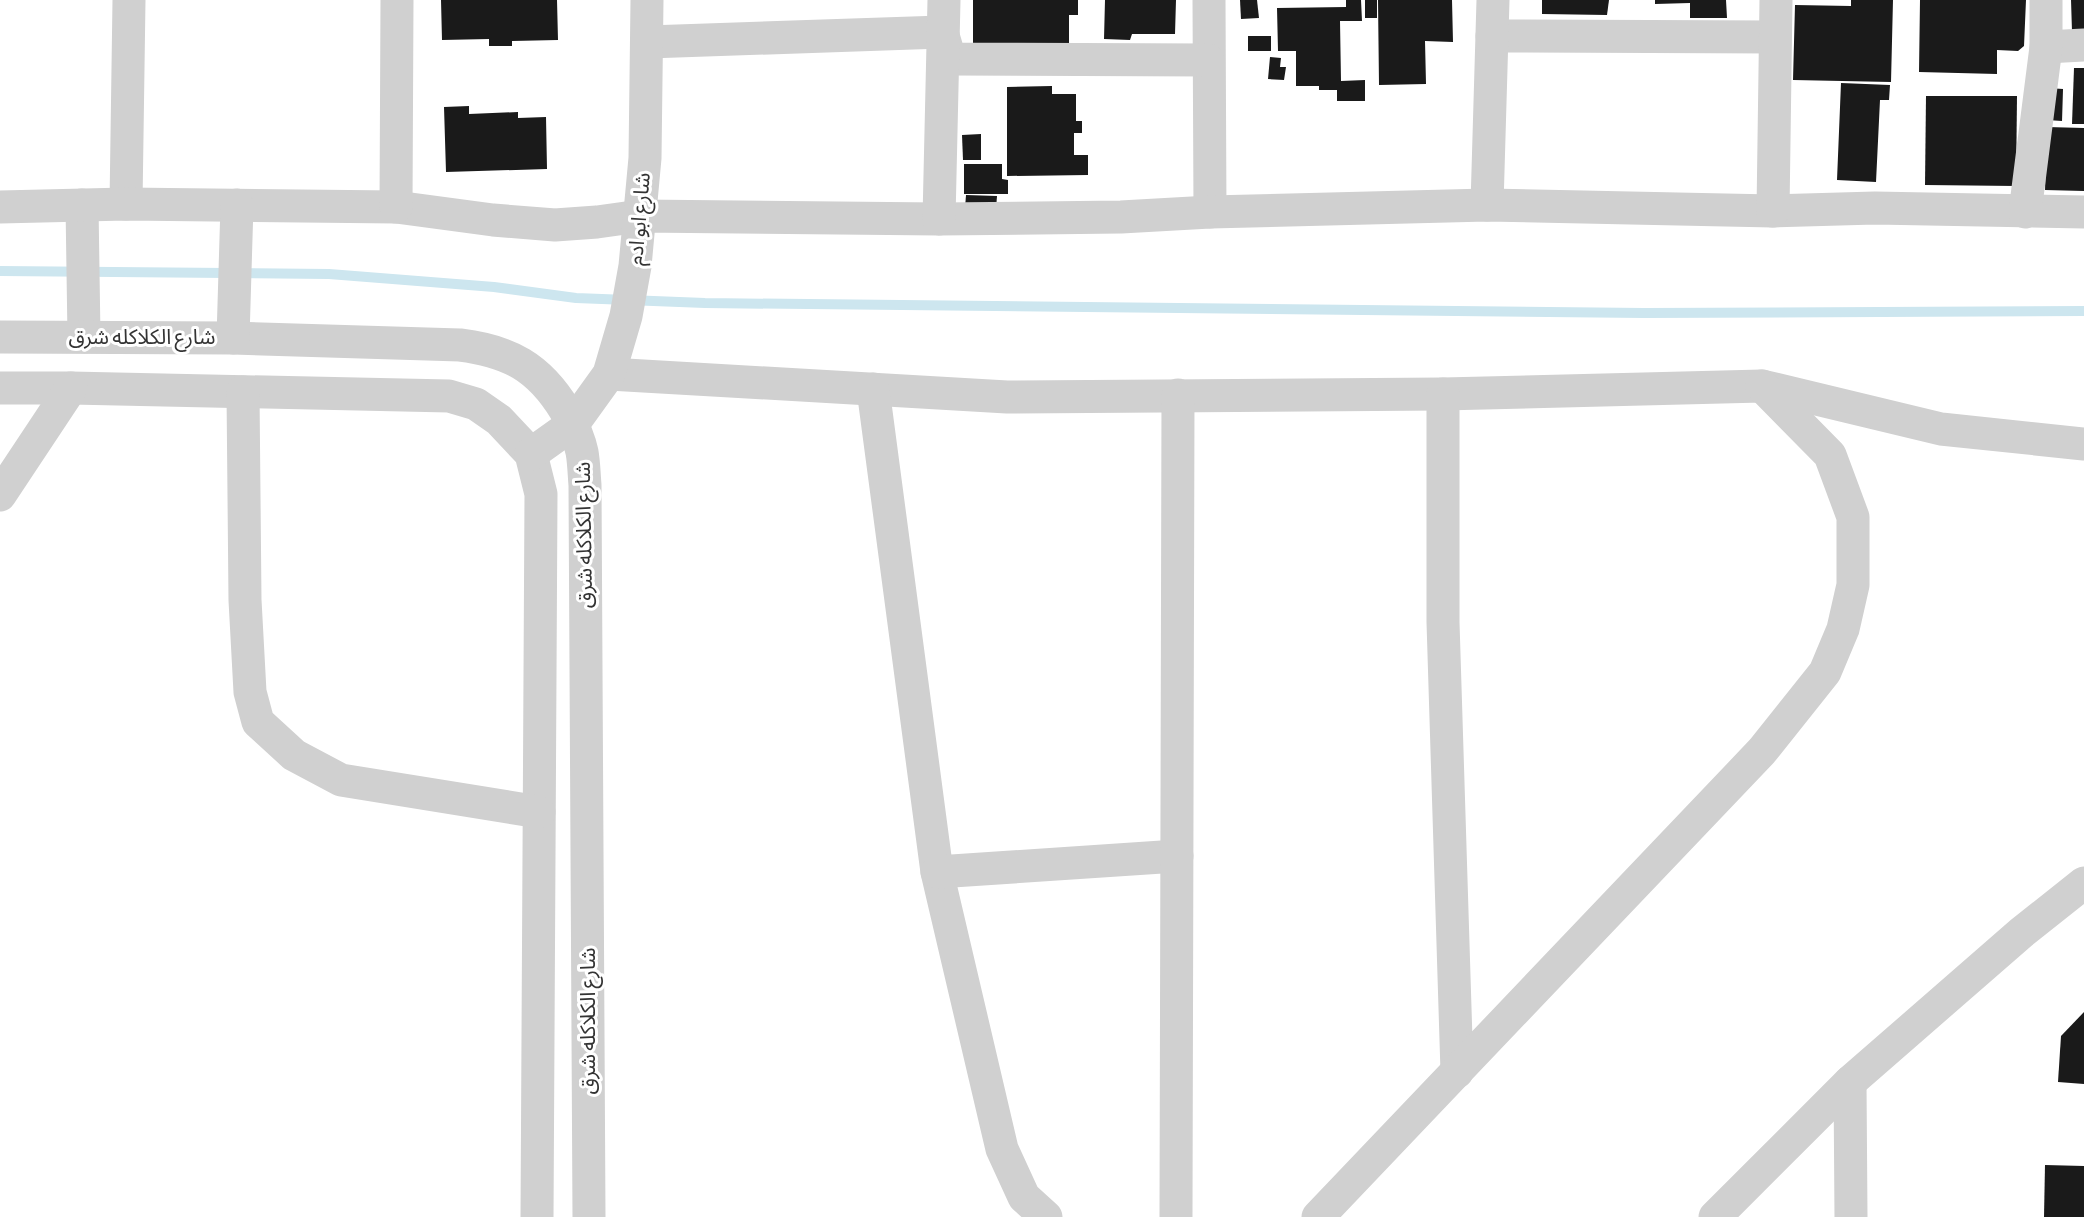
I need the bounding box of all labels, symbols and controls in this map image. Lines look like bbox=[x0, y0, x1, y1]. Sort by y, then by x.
street label: شارع ابو ادم bbox=[623, 171, 659, 267]
street label: شارع الكلاكله شرق bbox=[69, 325, 215, 352]
street label: شارع الكلاكله شرق bbox=[571, 461, 600, 609]
street label: شارع الكلاكله شرق bbox=[576, 948, 603, 1094]

